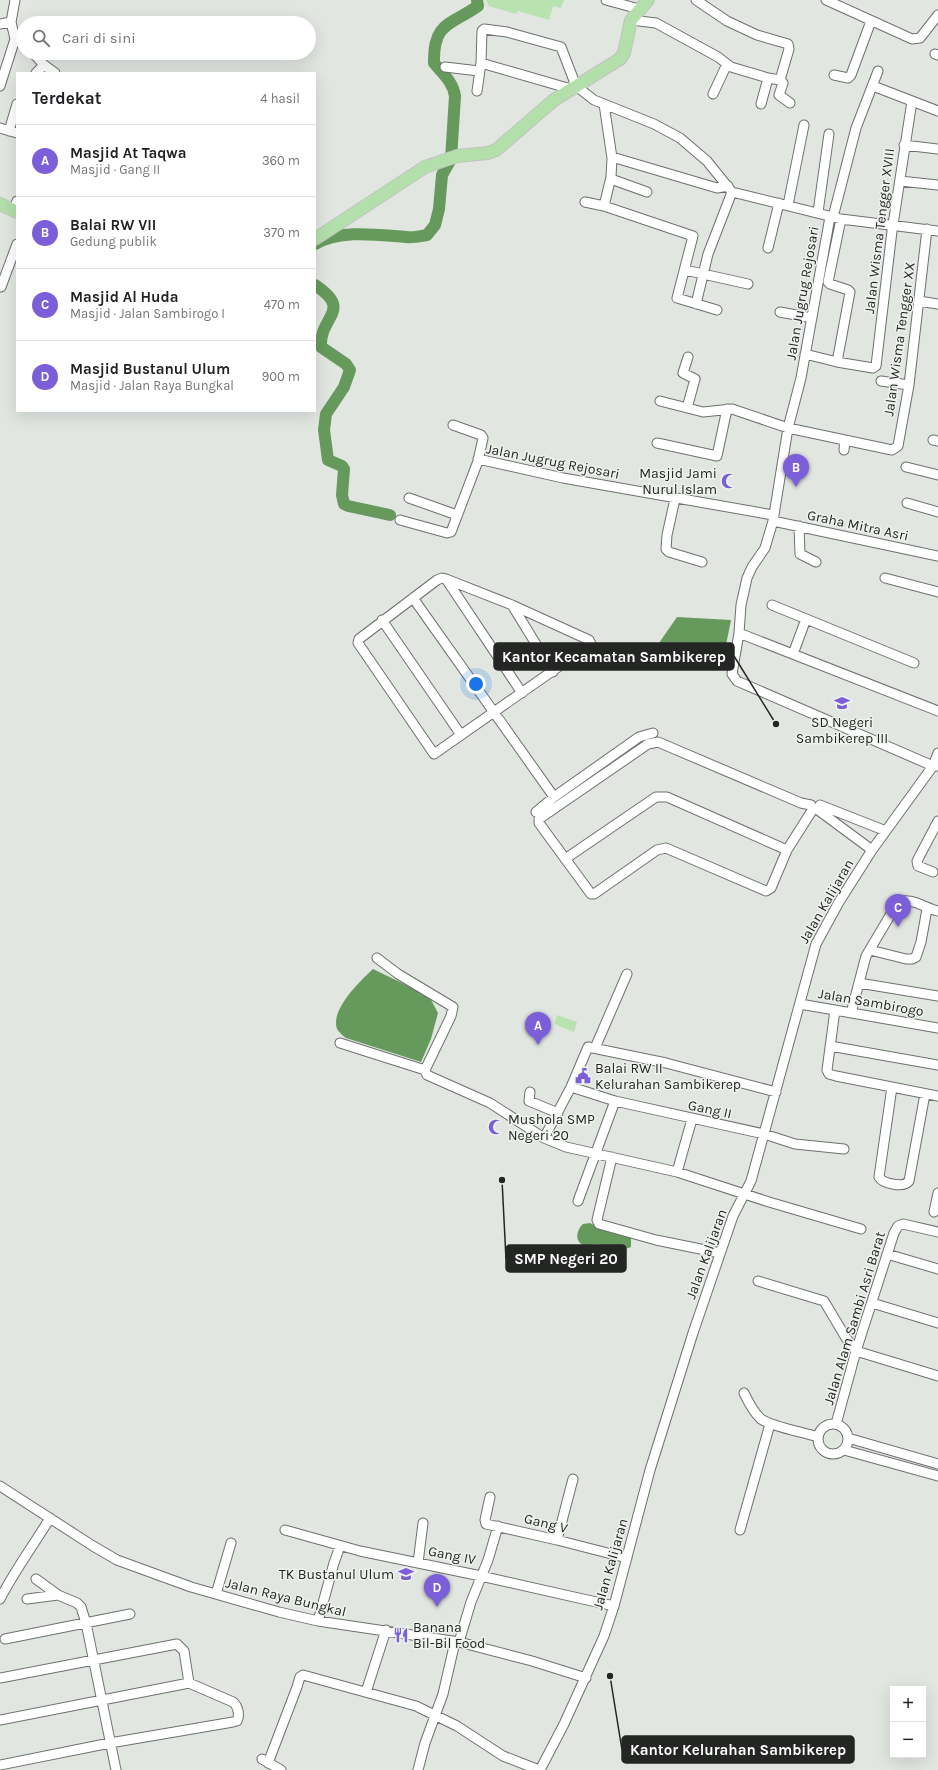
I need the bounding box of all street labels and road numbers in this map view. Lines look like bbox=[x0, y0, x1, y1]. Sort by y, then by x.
street label: Jalan Wisma Tengger XVIII bbox=[861, 147, 898, 315]
street label: Jalan Jugrug Rejosari bbox=[782, 225, 823, 361]
street label: Jalan Wisma Tengger XX bbox=[880, 261, 919, 417]
street label: Jalan Jugrug Rejosari bbox=[485, 440, 621, 483]
street label: Graha Mitra Asri bbox=[806, 506, 910, 545]
street label: Jalan Kalijaran bbox=[795, 856, 857, 946]
street label: Jalan Sambirogo bbox=[817, 985, 925, 1020]
street label: Gang II bbox=[686, 1097, 733, 1122]
street label: Jalan Kalijaran bbox=[682, 1207, 731, 1301]
street label: Jalan Alam Sambi Asri Barat bbox=[820, 1229, 889, 1407]
street label: Gang V bbox=[522, 1510, 570, 1537]
street label: Jalan Kalijaran bbox=[589, 1516, 632, 1612]
street label: Gang IV bbox=[427, 1543, 477, 1568]
street label: Jalan Raya Bungkal bbox=[224, 1574, 348, 1621]

